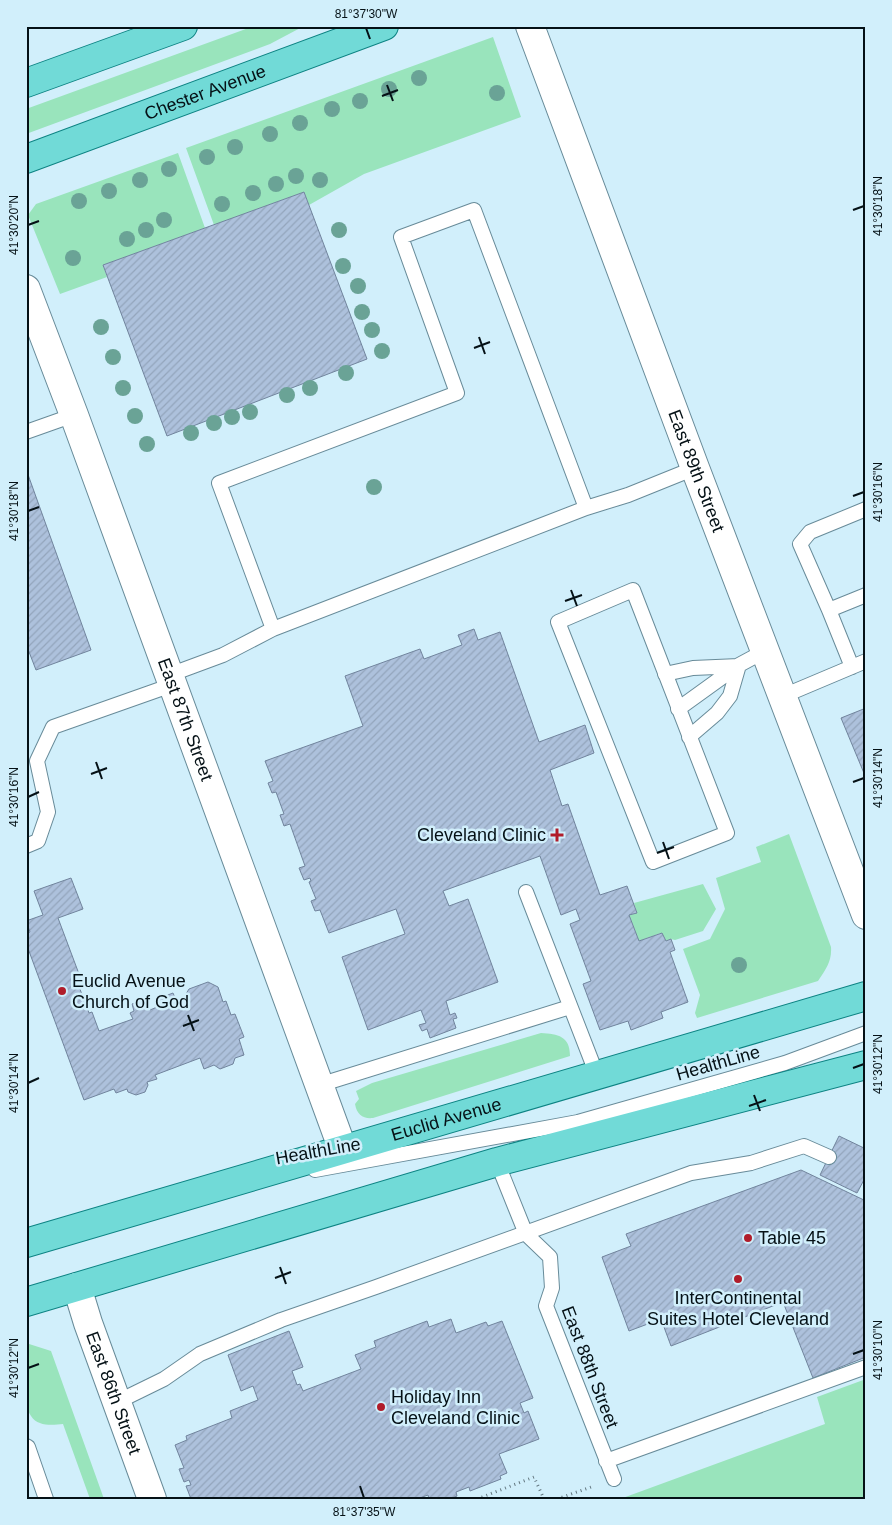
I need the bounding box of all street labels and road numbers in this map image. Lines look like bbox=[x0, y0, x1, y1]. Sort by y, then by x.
street label: Chester Avenue bbox=[142, 61, 268, 124]
street label: East 89th Street bbox=[664, 407, 729, 535]
street label: East 87th Street bbox=[154, 655, 217, 784]
street label: HealthLine bbox=[674, 1042, 762, 1084]
street label: Euclid Avenue bbox=[389, 1094, 504, 1145]
street label: HealthLine bbox=[274, 1134, 362, 1168]
street label: East 88th Street bbox=[558, 1303, 622, 1431]
street label: East 86th Street bbox=[82, 1329, 145, 1457]

